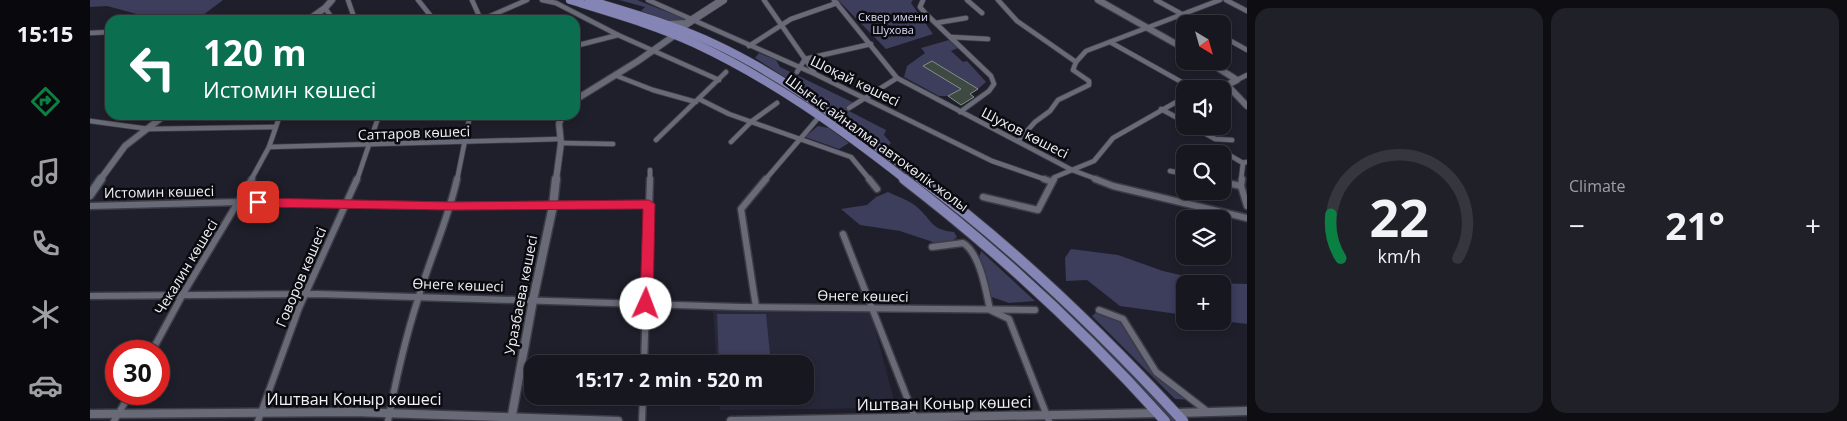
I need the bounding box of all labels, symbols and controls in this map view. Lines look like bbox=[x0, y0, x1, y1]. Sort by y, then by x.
park label: Сквер имени Шухова bbox=[858, 9, 928, 37]
north arrow bbox=[1176, 15, 1231, 70]
map controls bbox=[1176, 15, 1231, 330]
text: 15:15 bbox=[17, 18, 73, 48]
text: 120 m bbox=[203, 29, 307, 76]
icon: left bbox=[120, 35, 185, 100]
street label: Шоқай көшесі bbox=[807, 51, 903, 110]
street label: Шығыс айналма автокөлік жолы bbox=[782, 70, 973, 215]
text: Истомин көшесі bbox=[203, 74, 376, 104]
button: sound bbox=[1176, 80, 1231, 135]
icon: directions bbox=[28, 84, 63, 119]
street label: Шухов көшесі bbox=[979, 103, 1072, 163]
street label: Саттаров көшесі bbox=[357, 121, 470, 144]
button: search bbox=[1176, 145, 1231, 200]
icon: music bbox=[28, 155, 63, 190]
text: Climate bbox=[1569, 175, 1626, 197]
street label: Истомин көшесі bbox=[104, 181, 214, 202]
pin bbox=[237, 181, 279, 223]
text: 22 bbox=[1369, 181, 1429, 252]
icon: arrive bbox=[244, 188, 272, 216]
text: 21° bbox=[1665, 199, 1725, 251]
text: − bbox=[1569, 206, 1585, 244]
text: + bbox=[1805, 206, 1821, 244]
button: layers bbox=[1176, 210, 1231, 265]
street label: Чекалин көшесі bbox=[150, 215, 222, 318]
street label: Говоров көшесі bbox=[271, 224, 330, 330]
icon: phone bbox=[28, 226, 63, 261]
street label: Уразбаева көшесі bbox=[500, 234, 541, 356]
text: km/h bbox=[1377, 244, 1421, 268]
street label: Өнеге көшесі bbox=[412, 273, 504, 296]
button: + bbox=[1176, 275, 1231, 330]
position arrow bbox=[619, 277, 671, 329]
street label: Өнеге көшесі bbox=[817, 285, 909, 306]
icon: climate bbox=[28, 297, 63, 332]
speed limit sign: 30 bbox=[105, 340, 170, 405]
text: 15:17 · 2 min · 520 m bbox=[575, 367, 763, 393]
icon: car bbox=[28, 368, 63, 403]
street label: Иштван Коныр көшесі bbox=[267, 388, 441, 410]
street label: Иштван Коныр көшесі bbox=[856, 390, 1032, 416]

